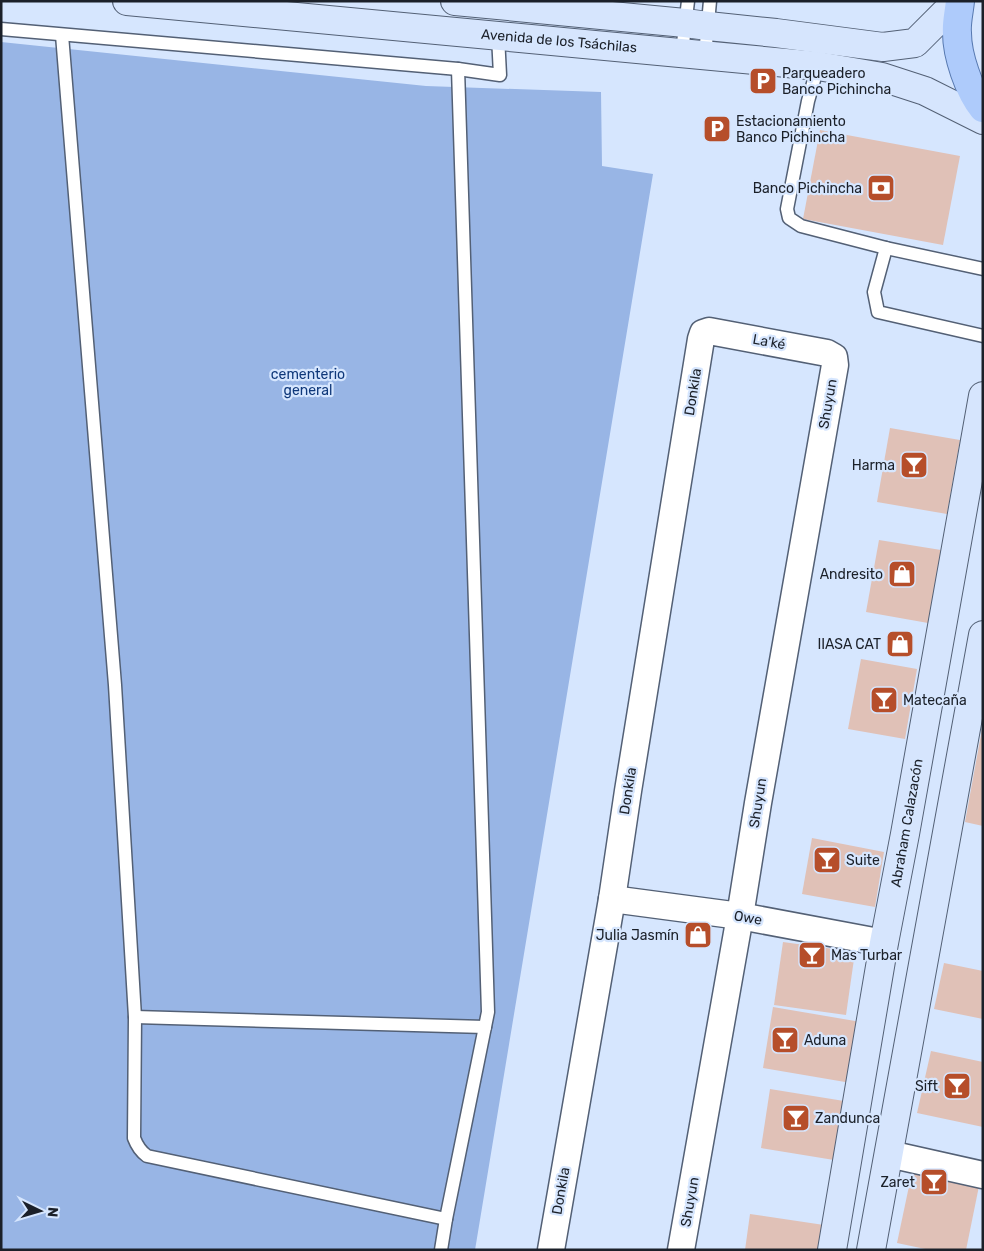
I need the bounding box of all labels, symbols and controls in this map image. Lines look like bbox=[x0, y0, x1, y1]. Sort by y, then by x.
street label: Avenida de los Tsáchilas bbox=[480, 26, 638, 56]
place label: Parqueadero Banco Pichincha bbox=[782, 65, 891, 98]
parking icon: Parqueadero Banco Pichincha bbox=[748, 66, 778, 96]
place label: Estacionamiento Banco Pichincha bbox=[736, 113, 846, 146]
parking icon: Estacionamiento Banco Pichincha bbox=[702, 114, 732, 144]
bank icon: Banco Pichincha bbox=[866, 173, 896, 203]
place label: Banco Pichincha bbox=[753, 180, 862, 197]
street label: La'ké bbox=[751, 331, 787, 353]
park label: cementerio general bbox=[271, 366, 345, 399]
street label: Donkila bbox=[681, 367, 705, 417]
street label: Shuyun bbox=[815, 378, 841, 430]
bar icon: Harma bbox=[899, 450, 929, 480]
place label: Harma bbox=[852, 457, 895, 474]
shop icon: Andresito bbox=[887, 559, 917, 589]
place label: Andresito bbox=[820, 566, 883, 583]
shop icon: IIASA CAT bbox=[885, 629, 915, 659]
place label: IIASA CAT bbox=[817, 636, 881, 653]
bar icon: Matecaña bbox=[869, 685, 899, 715]
place label: Matecaña bbox=[903, 692, 967, 709]
street label: Abraham Calazacón bbox=[887, 757, 927, 889]
street label: Donkila bbox=[616, 766, 640, 816]
street label: Shuyun bbox=[746, 777, 770, 829]
bar icon: Suite bbox=[812, 845, 842, 875]
place label: Suite bbox=[846, 852, 880, 869]
street label: Owe bbox=[733, 907, 764, 929]
shop icon: Julia Jasmín bbox=[683, 920, 713, 950]
place label: Julia Jasmín bbox=[596, 927, 679, 944]
bar icon: Mas Turbar bbox=[797, 940, 827, 970]
place label: Mas Turbar bbox=[831, 947, 903, 964]
bar icon: Aduna bbox=[770, 1025, 800, 1055]
place label: Aduna bbox=[804, 1032, 846, 1049]
bar icon: Sift bbox=[942, 1071, 972, 1101]
place label: Sift bbox=[915, 1078, 939, 1095]
bar icon: Zandunca bbox=[781, 1103, 811, 1133]
place label: Zandunca bbox=[815, 1110, 880, 1127]
street label: Donkila bbox=[548, 1166, 574, 1216]
bar icon: Zaret bbox=[919, 1167, 949, 1197]
place label: Zaret bbox=[880, 1174, 916, 1191]
street label: Shuyun bbox=[677, 1176, 703, 1228]
north arrow bbox=[15, 1186, 65, 1236]
text: N bbox=[44, 1206, 61, 1218]

